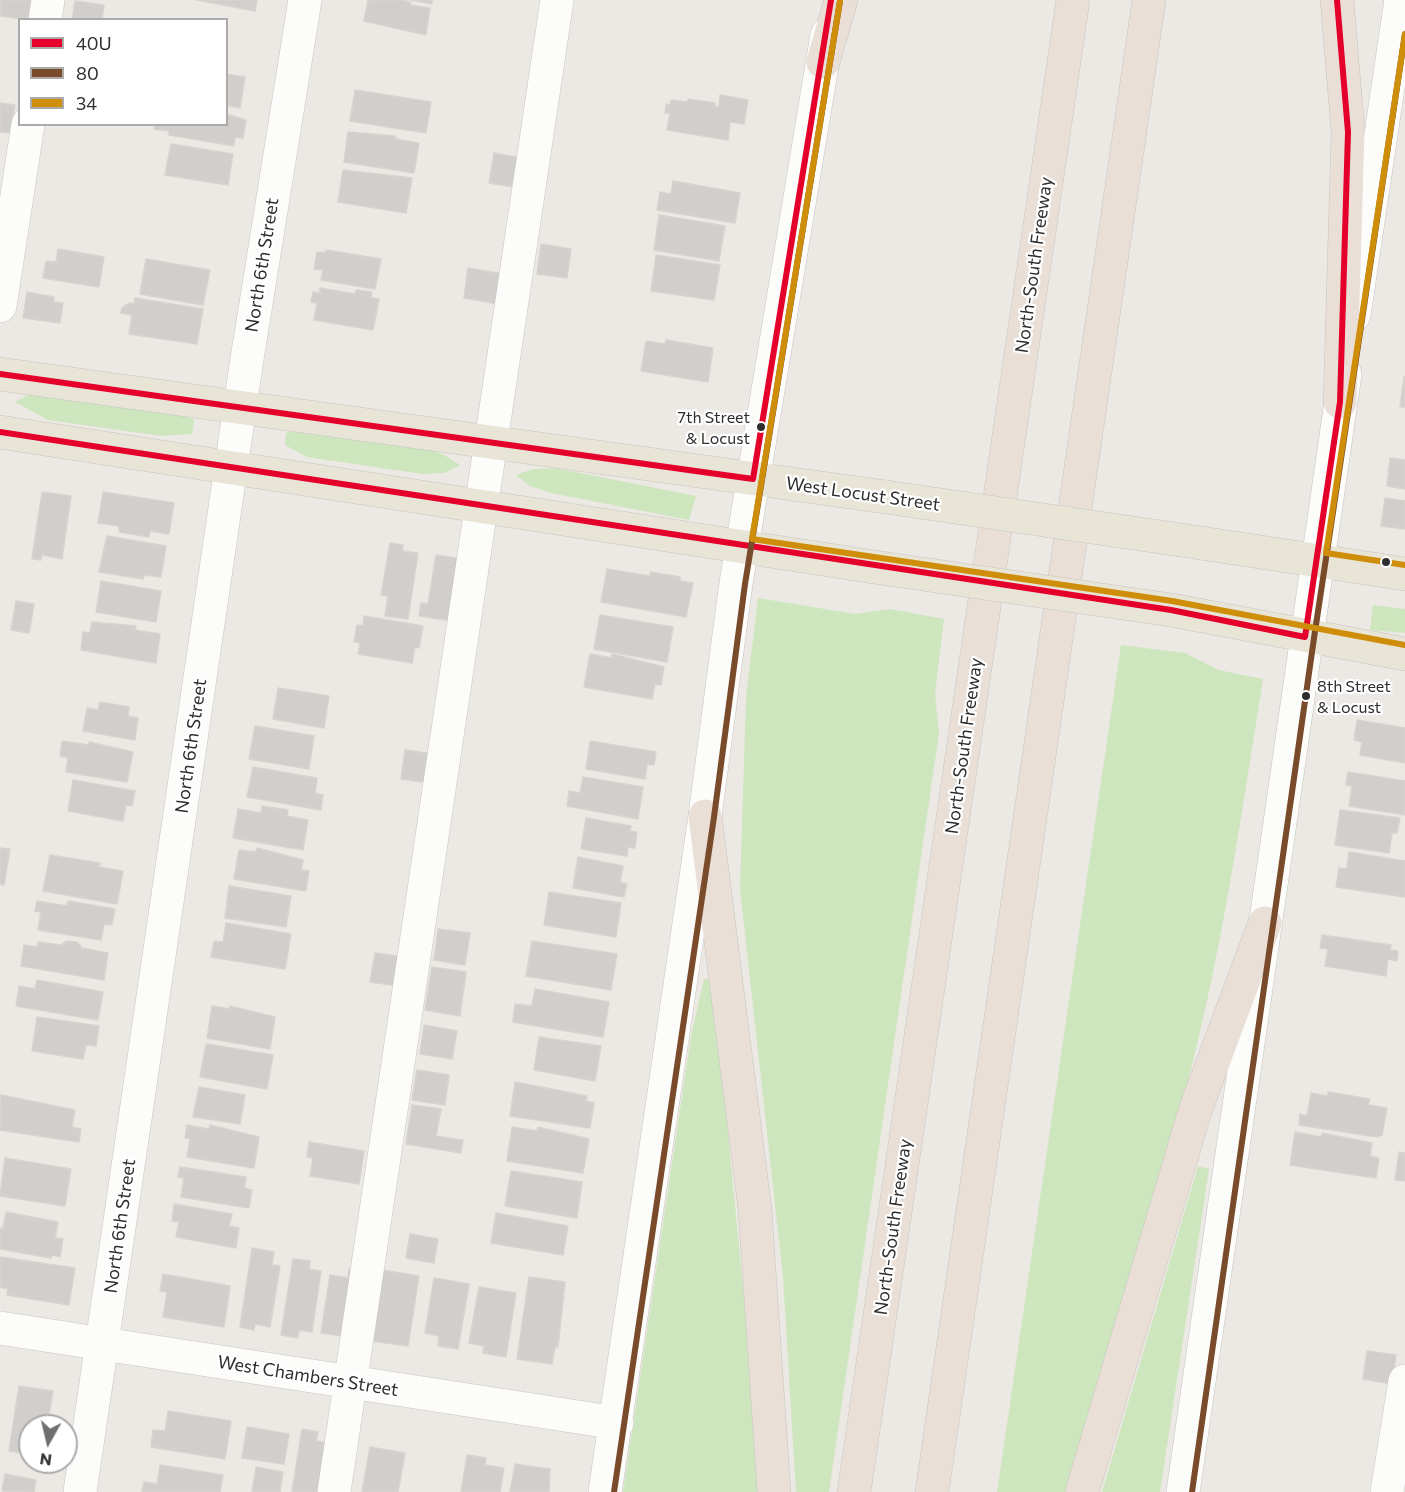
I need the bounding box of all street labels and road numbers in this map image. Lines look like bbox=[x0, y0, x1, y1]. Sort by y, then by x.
street label: North-South Freeway bbox=[1011, 175, 1057, 355]
street label: North 6th Street bbox=[241, 196, 283, 334]
street label: West Locust Street bbox=[785, 472, 941, 516]
street label: North-South Freeway bbox=[941, 656, 987, 836]
street label: North 6th Street bbox=[171, 677, 211, 815]
street label: North-South Freeway bbox=[870, 1137, 916, 1317]
street label: North 6th Street bbox=[100, 1157, 140, 1295]
street label: West Chambers Street bbox=[216, 1351, 400, 1401]

